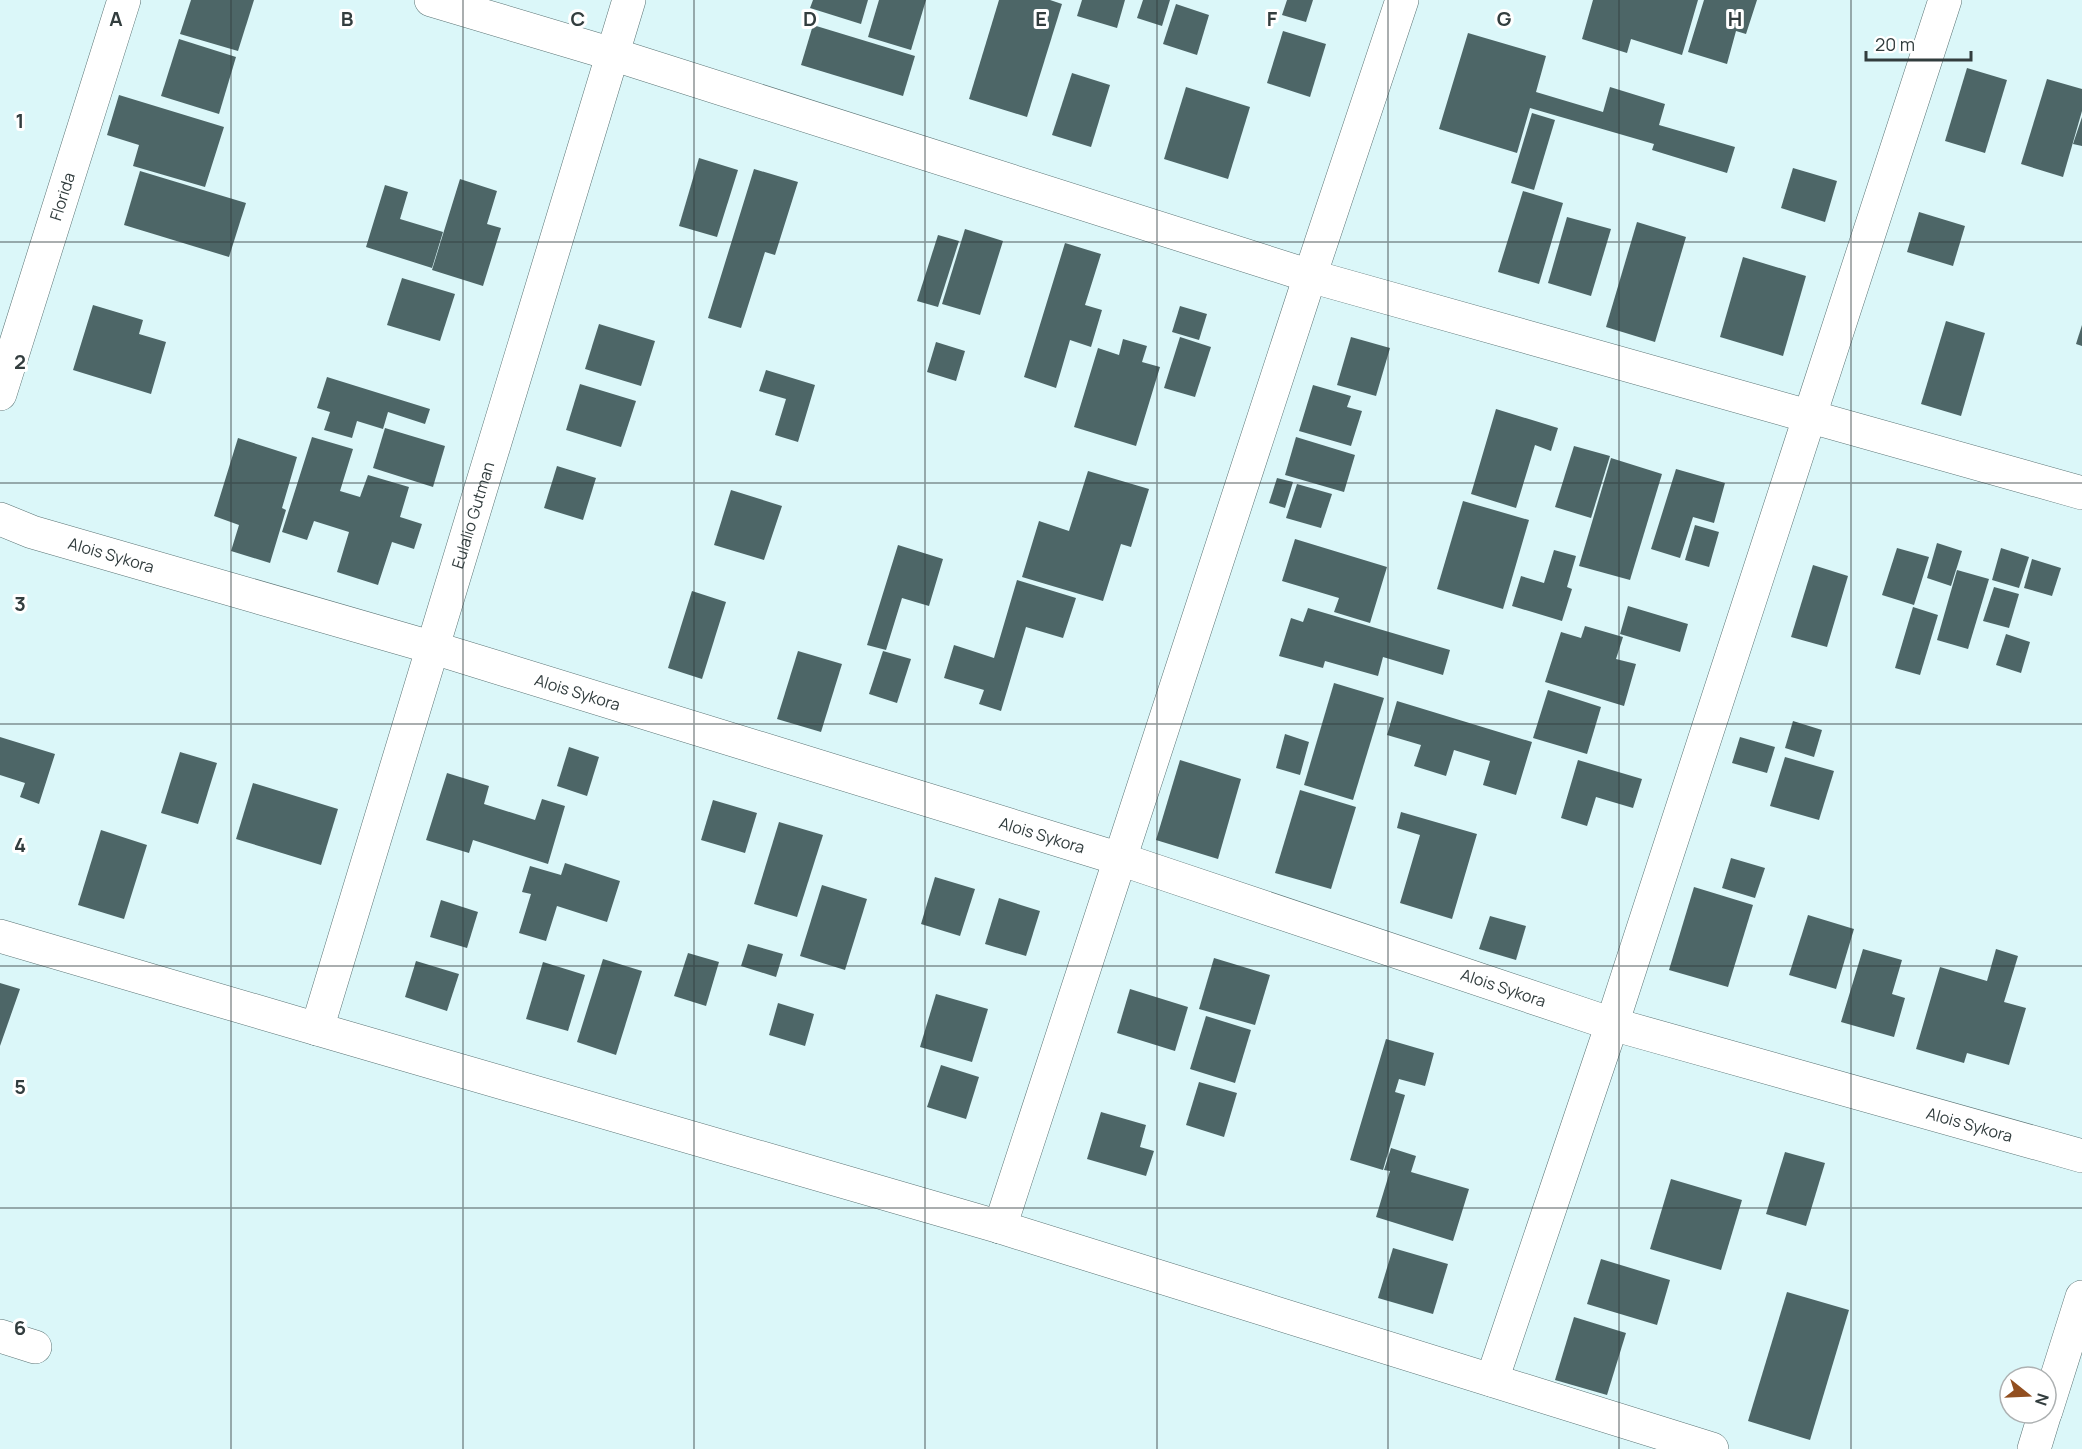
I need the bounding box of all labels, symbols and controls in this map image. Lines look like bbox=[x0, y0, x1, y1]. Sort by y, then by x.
text: A bbox=[109, 5, 123, 32]
text: B bbox=[341, 5, 354, 32]
text: C bbox=[571, 5, 585, 32]
text: D bbox=[803, 5, 817, 32]
text: E bbox=[1035, 5, 1047, 32]
text: F bbox=[1267, 5, 1278, 32]
text: G bbox=[1497, 5, 1512, 32]
text: H bbox=[1728, 5, 1742, 32]
scale bar bbox=[1866, 24, 1971, 62]
text: 20 m bbox=[1875, 32, 1915, 56]
text: 1 bbox=[16, 107, 24, 134]
street label: Florida bbox=[44, 170, 80, 223]
text: 2 bbox=[14, 348, 26, 375]
street label: Eulalio Gutman bbox=[446, 459, 499, 571]
street label: Alois Sykora bbox=[66, 532, 157, 578]
text: 3 bbox=[14, 590, 26, 617]
street label: Alois Sykora bbox=[532, 669, 623, 716]
street label: Alois Sykora bbox=[996, 811, 1087, 859]
text: 4 bbox=[14, 831, 26, 858]
street label: Alois Sykora bbox=[1458, 963, 1549, 1012]
text: 5 bbox=[14, 1073, 26, 1100]
street label: Alois Sykora bbox=[1924, 1102, 2015, 1147]
text: 6 bbox=[14, 1314, 26, 1341]
north arrow bbox=[1998, 1365, 2058, 1425]
text: N bbox=[2030, 1391, 2055, 1409]

